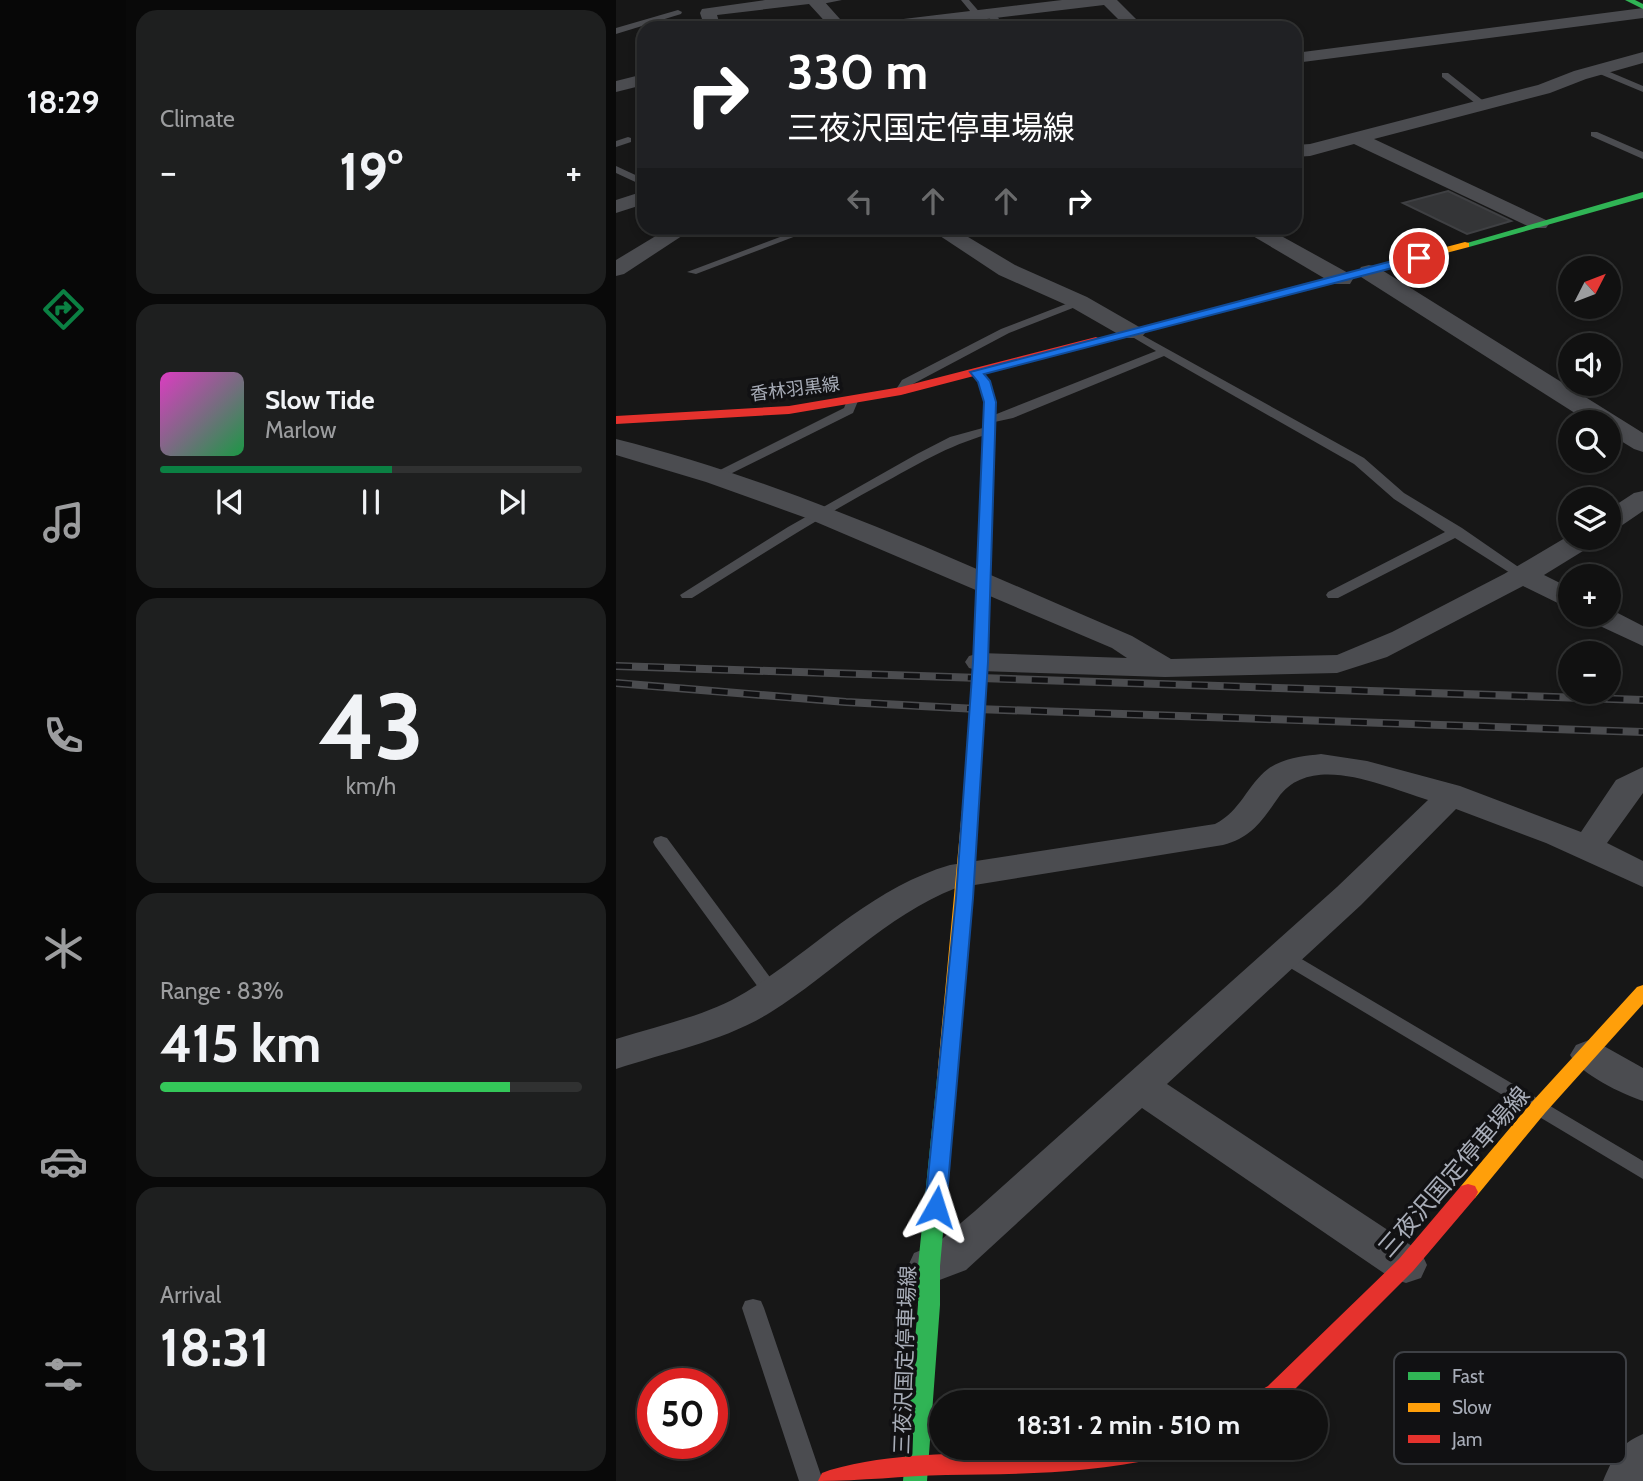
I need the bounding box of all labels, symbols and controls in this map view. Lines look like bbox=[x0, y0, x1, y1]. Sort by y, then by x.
text: 330 m bbox=[787, 42, 928, 101]
icon: right bbox=[672, 49, 763, 140]
text: 18:29 bbox=[26, 82, 100, 121]
text: Climate bbox=[160, 105, 235, 133]
text: 三夜沢国定停車場線 bbox=[787, 108, 1075, 147]
text: 19° bbox=[339, 140, 403, 203]
text: − bbox=[160, 148, 177, 195]
text: + bbox=[565, 148, 582, 195]
icon: left bbox=[841, 182, 879, 220]
icon: ahead bbox=[914, 182, 952, 220]
icon: ahead bbox=[987, 182, 1025, 220]
icon: right bbox=[1060, 182, 1098, 220]
pin bbox=[1389, 228, 1449, 288]
icon: arrive bbox=[1400, 239, 1438, 277]
north arrow bbox=[1558, 256, 1620, 318]
map controls bbox=[1558, 256, 1621, 704]
icon: directions bbox=[39, 285, 88, 334]
button: sound bbox=[1558, 333, 1621, 396]
street label: 香林羽黒線 bbox=[749, 373, 841, 405]
text: Slow Tide bbox=[265, 384, 375, 416]
button: search bbox=[1558, 410, 1621, 473]
text: Marlow bbox=[265, 416, 336, 444]
icon: previous bbox=[211, 483, 249, 521]
icon: pause bbox=[352, 483, 390, 521]
icon: next bbox=[493, 483, 531, 521]
button: layers bbox=[1558, 487, 1621, 550]
icon: music bbox=[39, 498, 88, 547]
button: + bbox=[1558, 564, 1621, 627]
button: − bbox=[1558, 641, 1621, 704]
text: 43 bbox=[318, 671, 424, 782]
icon: phone bbox=[39, 711, 88, 760]
text: km/h bbox=[346, 772, 396, 800]
icon: climate bbox=[39, 924, 88, 973]
text: Range · 83% bbox=[160, 977, 284, 1005]
text: 415 km bbox=[160, 1012, 321, 1075]
street label: 三夜沢国定停車場線 bbox=[1372, 1081, 1535, 1263]
icon: car bbox=[39, 1137, 88, 1186]
position arrow bbox=[899, 1170, 973, 1244]
street label: 三夜沢国定停車場線 bbox=[889, 1265, 920, 1455]
text: Arrival bbox=[160, 1281, 221, 1309]
text: 18:31 bbox=[160, 1316, 269, 1379]
icon: filters bbox=[39, 1350, 88, 1399]
legend bbox=[1394, 1352, 1626, 1464]
text: Fast bbox=[1452, 1365, 1485, 1388]
speed limit sign: 50 bbox=[637, 1368, 728, 1459]
text: Slow bbox=[1452, 1396, 1492, 1419]
text: 18:31 · 2 min · 510 m bbox=[1017, 1409, 1240, 1441]
text: Jam bbox=[1451, 1428, 1482, 1451]

